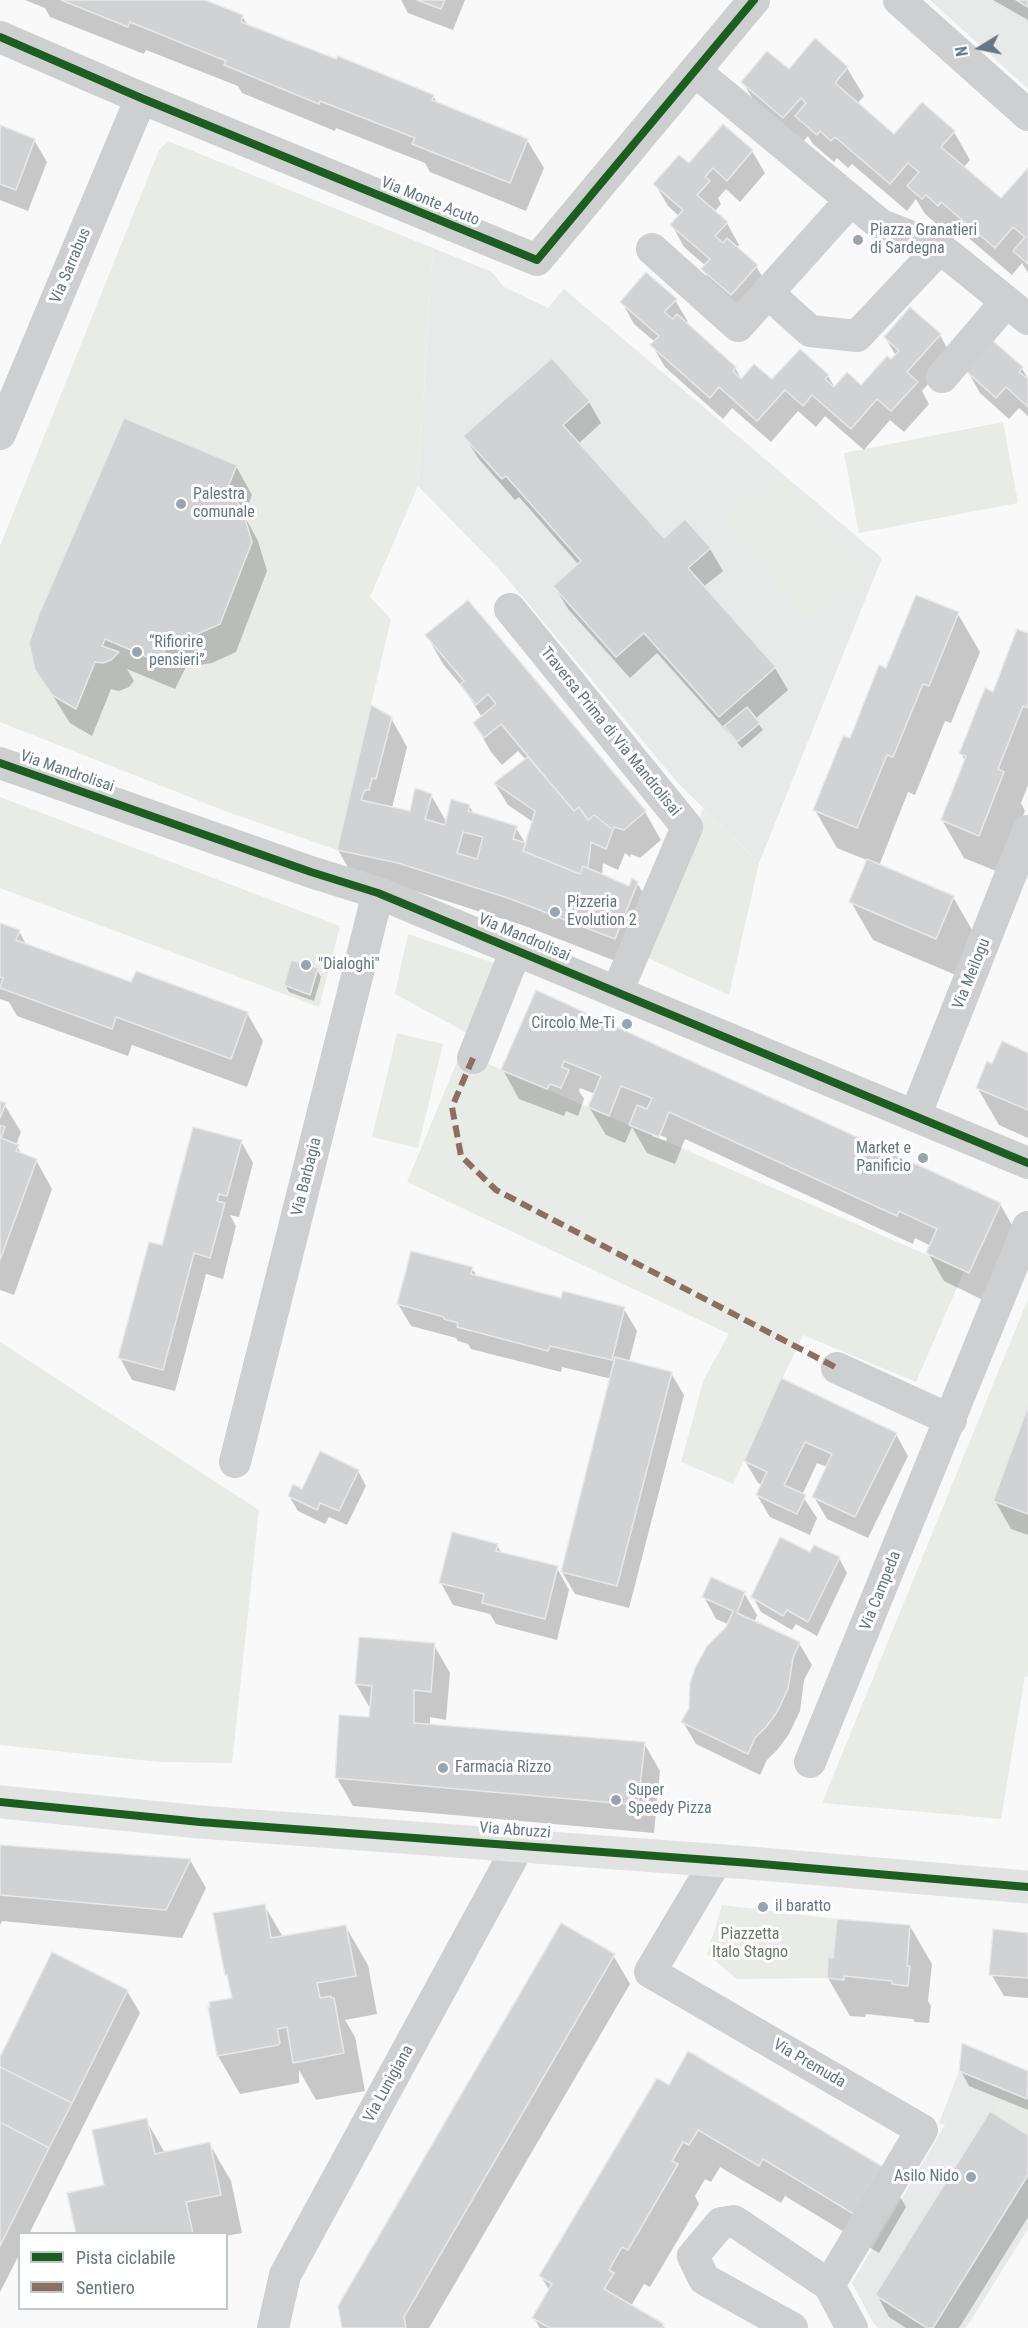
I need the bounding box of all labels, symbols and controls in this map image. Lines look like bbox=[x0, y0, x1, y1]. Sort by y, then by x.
north arrow bbox=[950, 18, 1010, 78]
text: N bbox=[952, 45, 972, 58]
street label: Via Monte Acuto bbox=[378, 173, 482, 231]
place label: Piazza Granatieri di Sardegna bbox=[870, 221, 977, 259]
street label: Via Sarrabus bbox=[47, 225, 95, 307]
marker: Piazza Granatieri di Sardegna bbox=[851, 233, 865, 247]
place label: Palestra comunale bbox=[193, 485, 255, 523]
marker: Palestra comunale bbox=[174, 497, 188, 511]
place label: “Rifiorire pensieri” bbox=[149, 633, 205, 671]
street label: Traversa Prima di Via Mandrolisai bbox=[536, 644, 684, 820]
marker: “Rifiorire pensieri” bbox=[130, 645, 144, 659]
street label: Via Mandrolisai bbox=[17, 747, 117, 797]
place label: Pizzeria Evolution 2 bbox=[567, 893, 637, 931]
marker: Pizzeria Evolution 2 bbox=[548, 905, 562, 919]
street label: Via Mandrolisai bbox=[475, 910, 573, 966]
street label: Via Meilogu bbox=[949, 936, 995, 1012]
place label: "Dialoghi" bbox=[318, 955, 380, 975]
marker: "Dialoghi" bbox=[299, 958, 313, 972]
place label: Circolo Me-Ti bbox=[531, 1014, 615, 1034]
marker: Circolo Me-Ti bbox=[620, 1017, 634, 1031]
street label: Via Barbagia bbox=[288, 1136, 326, 1218]
place label: Market e Panificio bbox=[856, 1139, 911, 1177]
marker: Market e Panificio bbox=[916, 1151, 930, 1165]
street label: Via Campeda bbox=[856, 1549, 906, 1633]
place label: Farmacia Rizzo bbox=[455, 1758, 551, 1778]
marker: Farmacia Rizzo bbox=[436, 1761, 450, 1775]
place label: Super Speedy Pizza bbox=[628, 1781, 712, 1819]
marker: Super Speedy Pizza bbox=[609, 1793, 623, 1807]
street label: Via Abruzzi bbox=[479, 1819, 551, 1843]
place label: il baratto bbox=[775, 1897, 831, 1917]
marker: il baratto bbox=[756, 1900, 770, 1914]
park label: Piazzetta Italo Stagno bbox=[712, 1925, 788, 1963]
street label: Via Premuda bbox=[769, 2036, 849, 2092]
street label: Via Lunigiana bbox=[360, 2042, 418, 2126]
place label: Asilo Nido bbox=[894, 2167, 959, 2187]
marker: Asilo Nido bbox=[964, 2170, 978, 2184]
legend bbox=[18, 2232, 228, 2310]
text: Pista ciclabile bbox=[76, 2247, 175, 2268]
text: Sentiero bbox=[76, 2277, 135, 2298]

